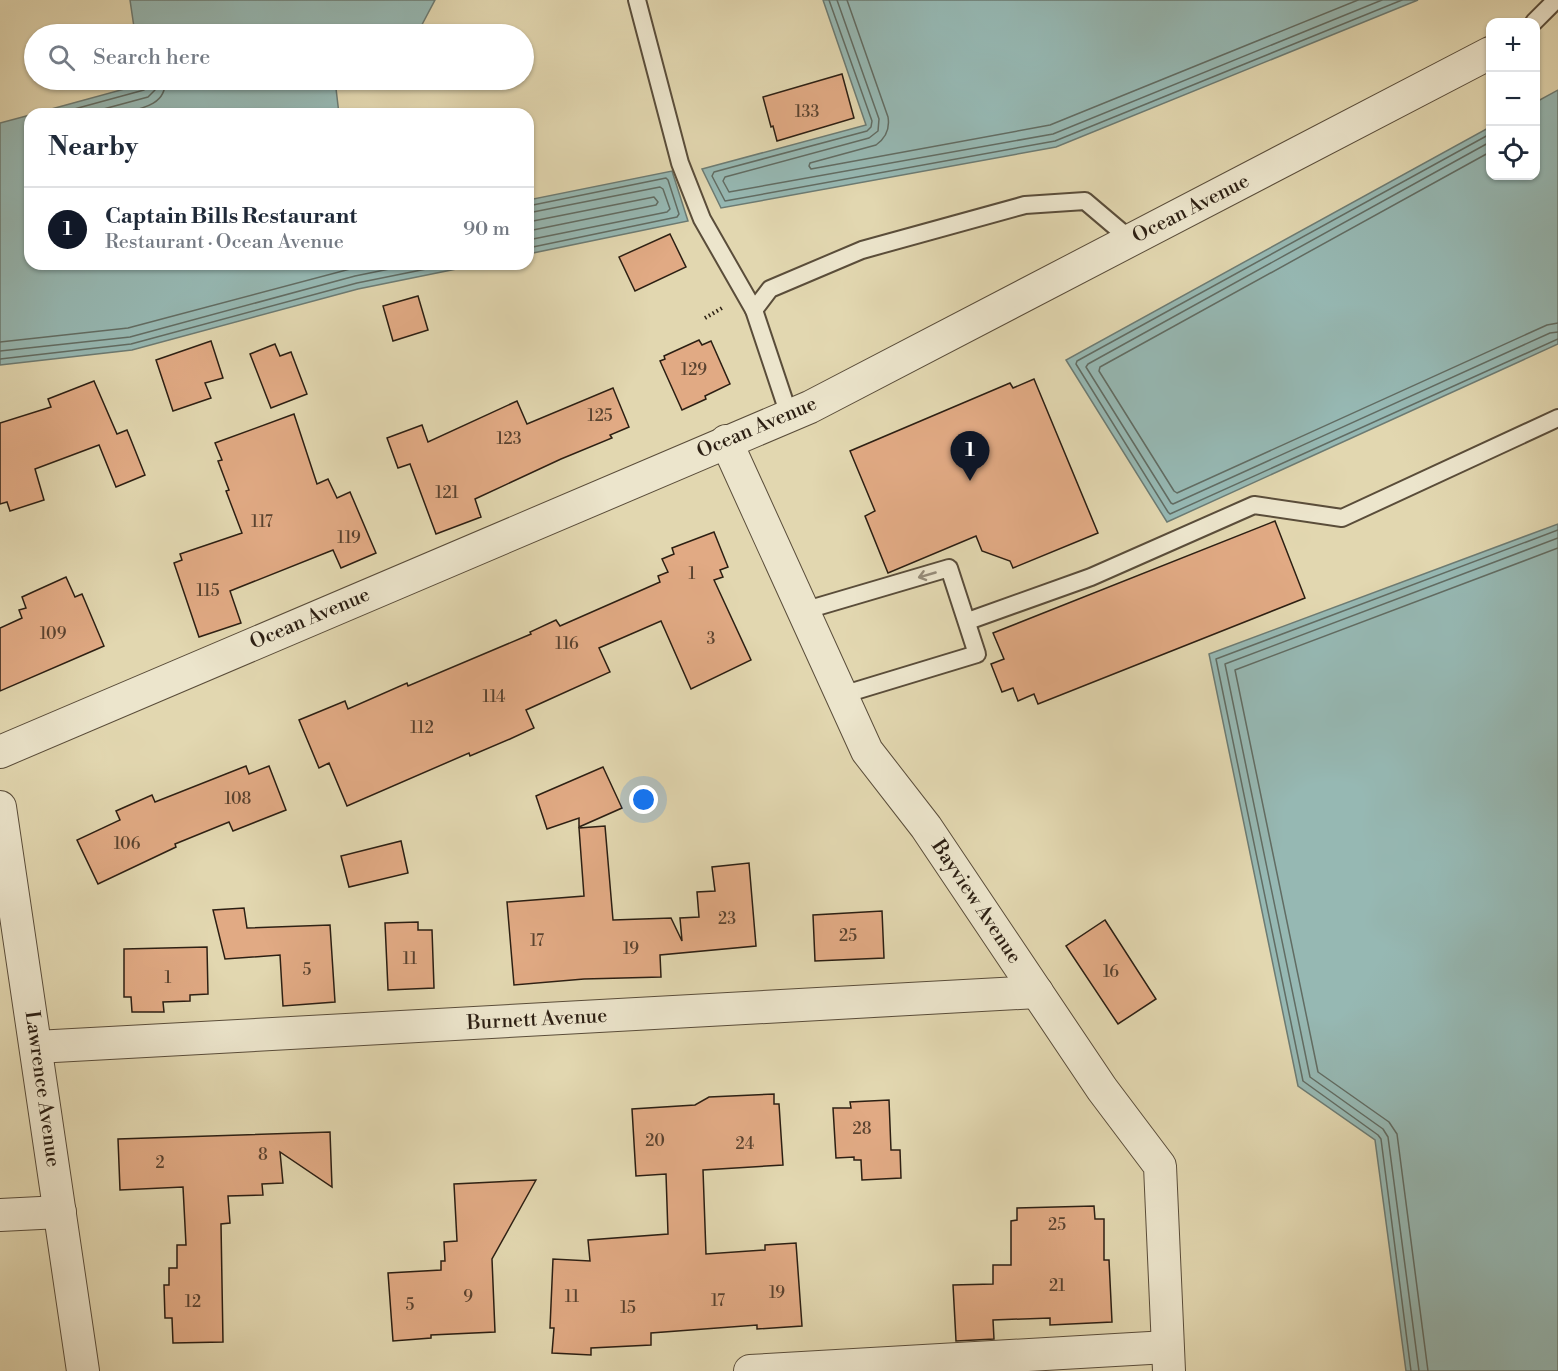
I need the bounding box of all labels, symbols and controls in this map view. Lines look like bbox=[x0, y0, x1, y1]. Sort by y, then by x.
map controls bbox=[1486, 18, 1540, 180]
button: + bbox=[1486, 18, 1540, 72]
search box bbox=[24, 24, 534, 90]
icon: search bbox=[45, 41, 78, 74]
text: Search here bbox=[93, 44, 210, 71]
button: − bbox=[1486, 72, 1540, 126]
house number: 133 bbox=[795, 102, 819, 122]
button: locate bbox=[1486, 126, 1540, 180]
text: Nearby bbox=[48, 131, 138, 163]
street label: Ocean Avenue bbox=[1128, 169, 1254, 249]
text: Captain Bills Restaurant bbox=[105, 203, 357, 230]
text: 1 bbox=[63, 217, 72, 242]
text: 90 m bbox=[463, 217, 510, 242]
text: Restaurant · Ocean Avenue bbox=[105, 230, 344, 255]
house number: 129 bbox=[681, 360, 707, 380]
street label: Ocean Avenue bbox=[693, 392, 821, 464]
house number: 125 bbox=[587, 406, 613, 426]
house number: 123 bbox=[496, 429, 522, 449]
pin: 1 bbox=[950, 432, 990, 481]
house number: 121 bbox=[435, 483, 459, 503]
house number: 117 bbox=[251, 512, 273, 532]
house number: 119 bbox=[337, 528, 361, 548]
house number: 1 bbox=[689, 564, 696, 584]
one-way arrow bbox=[918, 569, 937, 581]
house number: 115 bbox=[196, 581, 220, 601]
street label: Ocean Avenue bbox=[246, 583, 374, 655]
house number: 109 bbox=[40, 624, 67, 644]
house number: 3 bbox=[707, 629, 716, 649]
house number: 116 bbox=[555, 634, 579, 654]
house number: 114 bbox=[482, 687, 506, 707]
house number: 112 bbox=[410, 718, 434, 738]
your location bbox=[629, 785, 658, 814]
house number: 108 bbox=[225, 789, 252, 809]
house number: 106 bbox=[114, 834, 141, 854]
street label: Bayview Avenue bbox=[925, 834, 1027, 969]
house number: 23 bbox=[718, 909, 736, 929]
house number: 25 bbox=[839, 926, 857, 946]
house number: 17 bbox=[530, 931, 544, 951]
house number: 19 bbox=[623, 939, 639, 959]
house number: 11 bbox=[403, 949, 417, 969]
house number: 5 bbox=[303, 960, 312, 980]
house number: 16 bbox=[1103, 962, 1119, 982]
house number: 1 bbox=[165, 968, 172, 988]
street label: Burnett Avenue bbox=[465, 1004, 608, 1036]
street label: Lawrence Avenue bbox=[19, 1009, 65, 1169]
house number: 28 bbox=[853, 1119, 872, 1139]
house number: 20 bbox=[645, 1131, 665, 1151]
house number: 24 bbox=[736, 1134, 755, 1154]
house number: 8 bbox=[258, 1145, 268, 1165]
house number: 2 bbox=[155, 1153, 165, 1173]
house number: 25 bbox=[1048, 1215, 1066, 1235]
house number: 21 bbox=[1049, 1276, 1065, 1296]
house number: 19 bbox=[769, 1283, 785, 1303]
house number: 9 bbox=[463, 1287, 473, 1307]
house number: 11 bbox=[565, 1287, 579, 1307]
house number: 17 bbox=[711, 1291, 725, 1311]
house number: 12 bbox=[185, 1292, 201, 1312]
house number: 5 bbox=[406, 1295, 415, 1315]
house number: 15 bbox=[620, 1298, 636, 1318]

